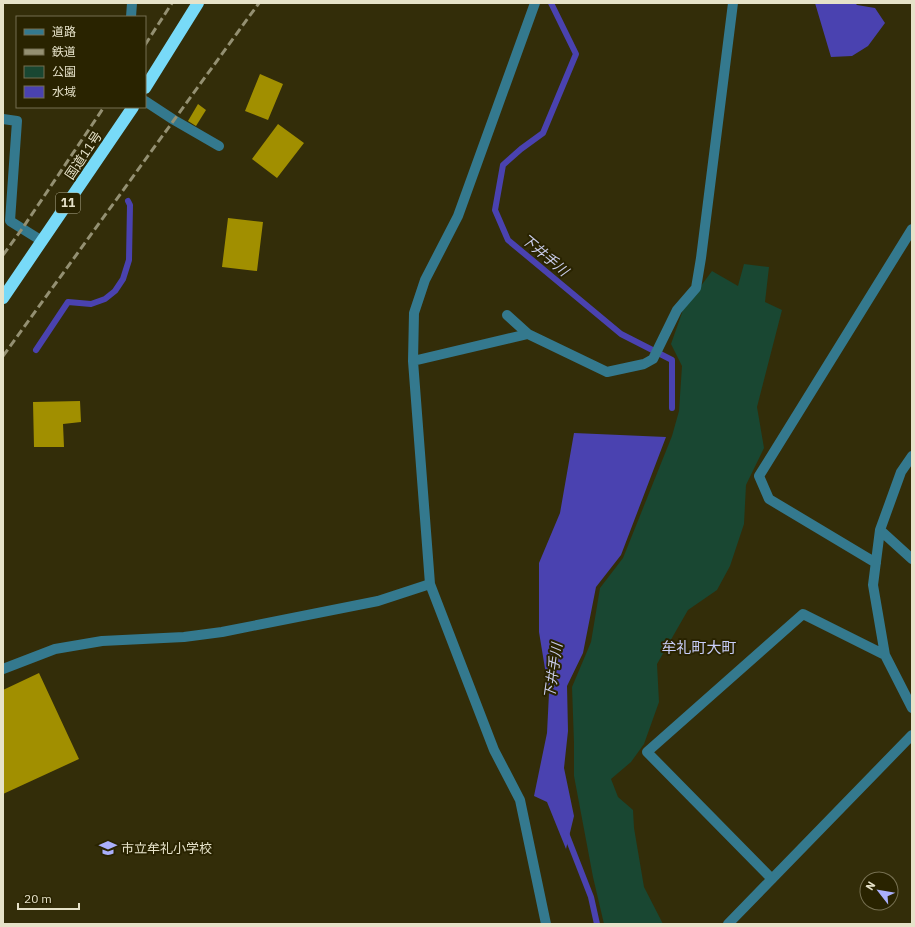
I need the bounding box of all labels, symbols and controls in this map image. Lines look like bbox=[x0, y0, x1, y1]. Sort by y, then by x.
legend bbox=[16, 16, 146, 108]
text: 道路 bbox=[52, 24, 76, 39]
text: 鉄道 bbox=[52, 44, 76, 59]
text: 公園 bbox=[52, 64, 76, 79]
text: 水域 bbox=[52, 84, 76, 99]
street label: 国道11号 bbox=[61, 128, 106, 183]
road number: 11 bbox=[56, 193, 80, 213]
water label: 下井手川 bbox=[518, 230, 574, 281]
district label: 牟礼町大町 bbox=[661, 638, 737, 657]
water label: 下井手川 bbox=[540, 640, 566, 700]
school or university icon: 市立牟礼小学校 bbox=[98, 838, 118, 858]
place label: 市立牟礼小学校 bbox=[121, 840, 212, 857]
north arrow bbox=[859, 871, 899, 911]
text: N bbox=[862, 879, 878, 893]
scale bar bbox=[18, 885, 79, 911]
text: 20 m bbox=[24, 891, 52, 906]

